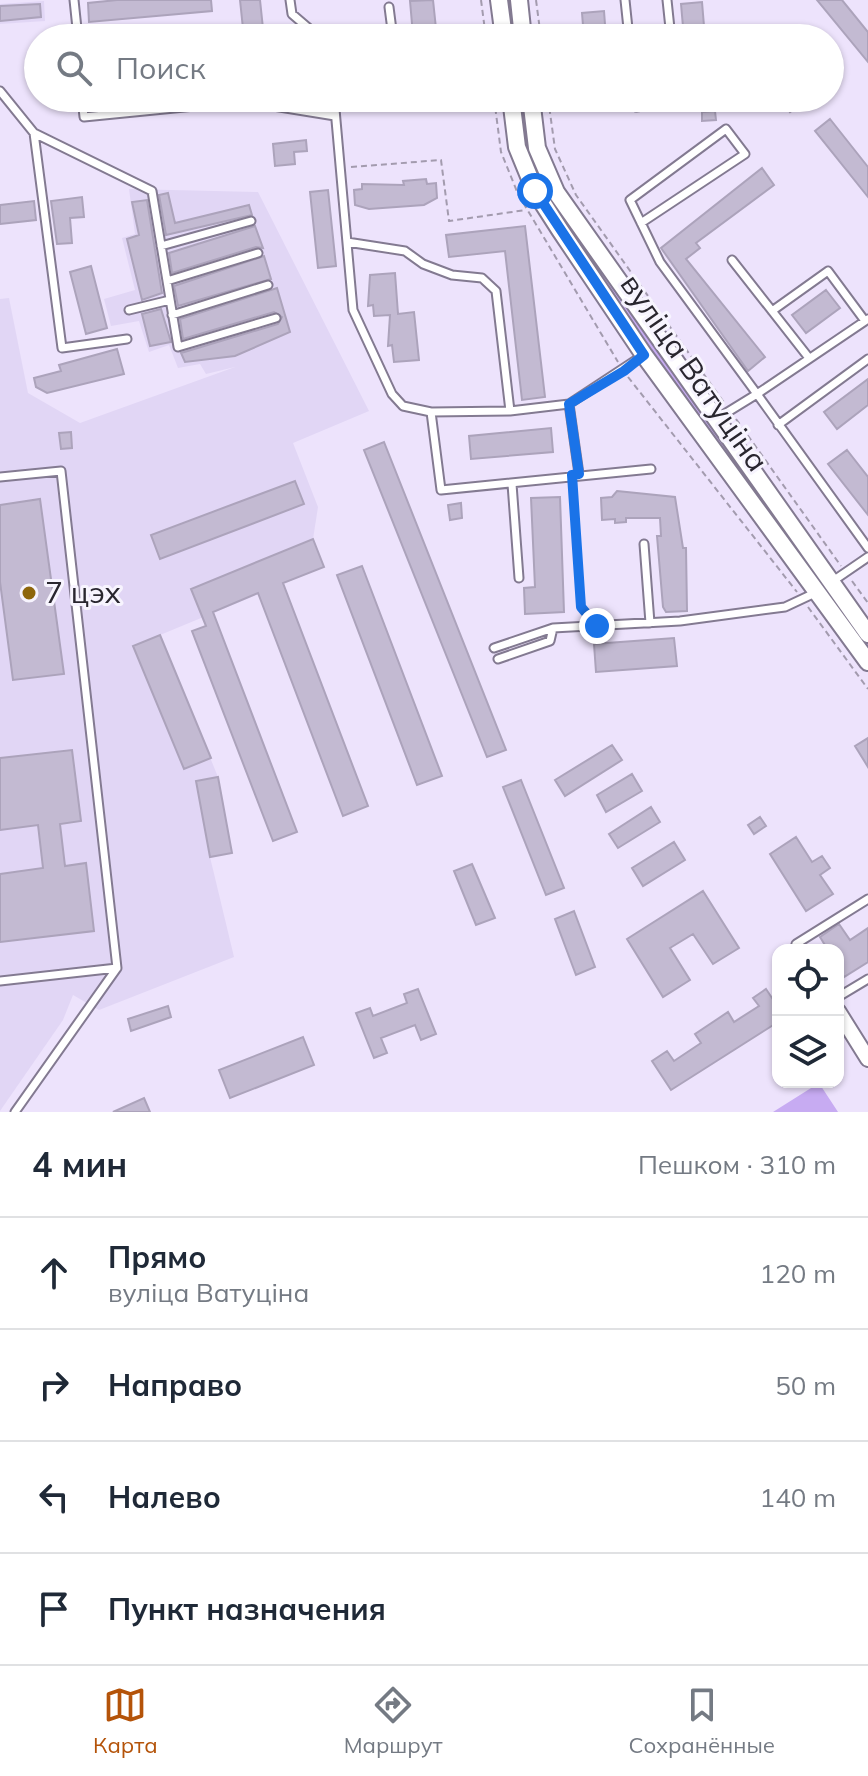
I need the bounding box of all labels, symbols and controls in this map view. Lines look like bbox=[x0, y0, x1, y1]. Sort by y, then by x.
search box bbox=[24, 24, 844, 112]
icon: search bbox=[52, 46, 96, 90]
text: Поиск bbox=[116, 49, 206, 87]
route start bbox=[517, 173, 553, 209]
street label: вуліца Ватуціна bbox=[613, 266, 777, 478]
place label: 7 цэх bbox=[45, 573, 121, 611]
marker: 7 цэх bbox=[20, 584, 38, 602]
route end bbox=[579, 608, 615, 644]
map controls bbox=[772, 944, 844, 1088]
button: locate bbox=[772, 944, 844, 1016]
button: layers bbox=[772, 1016, 844, 1088]
text: 4 мин bbox=[32, 1143, 127, 1186]
text: Пешком · 310 m bbox=[638, 1148, 836, 1181]
text: Прямо bbox=[108, 1238, 206, 1276]
icon: ahead bbox=[32, 1251, 76, 1295]
text: 120 m bbox=[760, 1257, 836, 1290]
text: вуліца Ватуціна bbox=[108, 1276, 309, 1309]
icon: right bbox=[32, 1363, 76, 1407]
text: Направо bbox=[108, 1366, 242, 1404]
text: 50 m bbox=[775, 1369, 836, 1402]
icon: left bbox=[32, 1475, 76, 1519]
text: Налево bbox=[108, 1478, 221, 1516]
text: 140 m bbox=[760, 1481, 836, 1514]
icon: arrive bbox=[32, 1587, 76, 1631]
text: Пункт назначения bbox=[108, 1590, 386, 1628]
tab: Карта bbox=[93, 1683, 158, 1759]
tab: Маршрут bbox=[344, 1683, 443, 1759]
tab: Сохранённые bbox=[629, 1683, 775, 1759]

